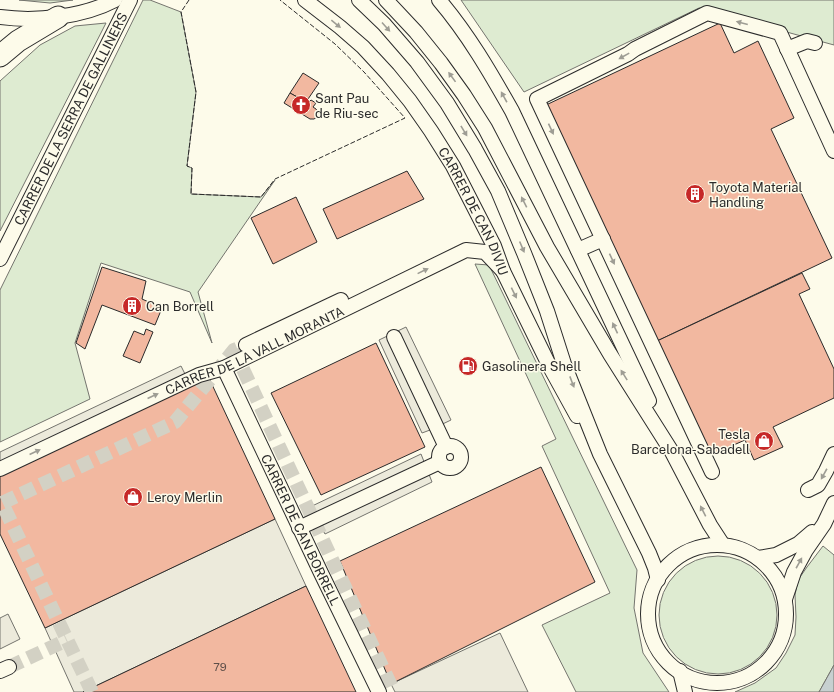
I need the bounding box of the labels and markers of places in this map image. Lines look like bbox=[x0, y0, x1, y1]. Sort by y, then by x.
place label: Sant Pau de Riu-sec bbox=[315, 91, 379, 121]
church icon: Sant Pau de Riu-sec bbox=[290, 94, 312, 116]
place label: Toyota Material Handling bbox=[709, 180, 802, 210]
building icon: Toyota Material Handling bbox=[684, 183, 706, 205]
building icon: Can Borrell bbox=[121, 295, 143, 317]
place label: Can Borrell bbox=[146, 299, 214, 314]
fuel station icon: Gasolinera Shell bbox=[457, 355, 479, 377]
place label: Gasolinera Shell bbox=[482, 359, 581, 374]
place label: Tesla Barcelona-Sabadell bbox=[631, 427, 750, 457]
shop icon: Tesla Barcelona-Sabadell bbox=[753, 430, 775, 452]
shop icon: Leroy Merlin bbox=[122, 486, 144, 508]
place label: Leroy Merlin bbox=[147, 490, 222, 505]

